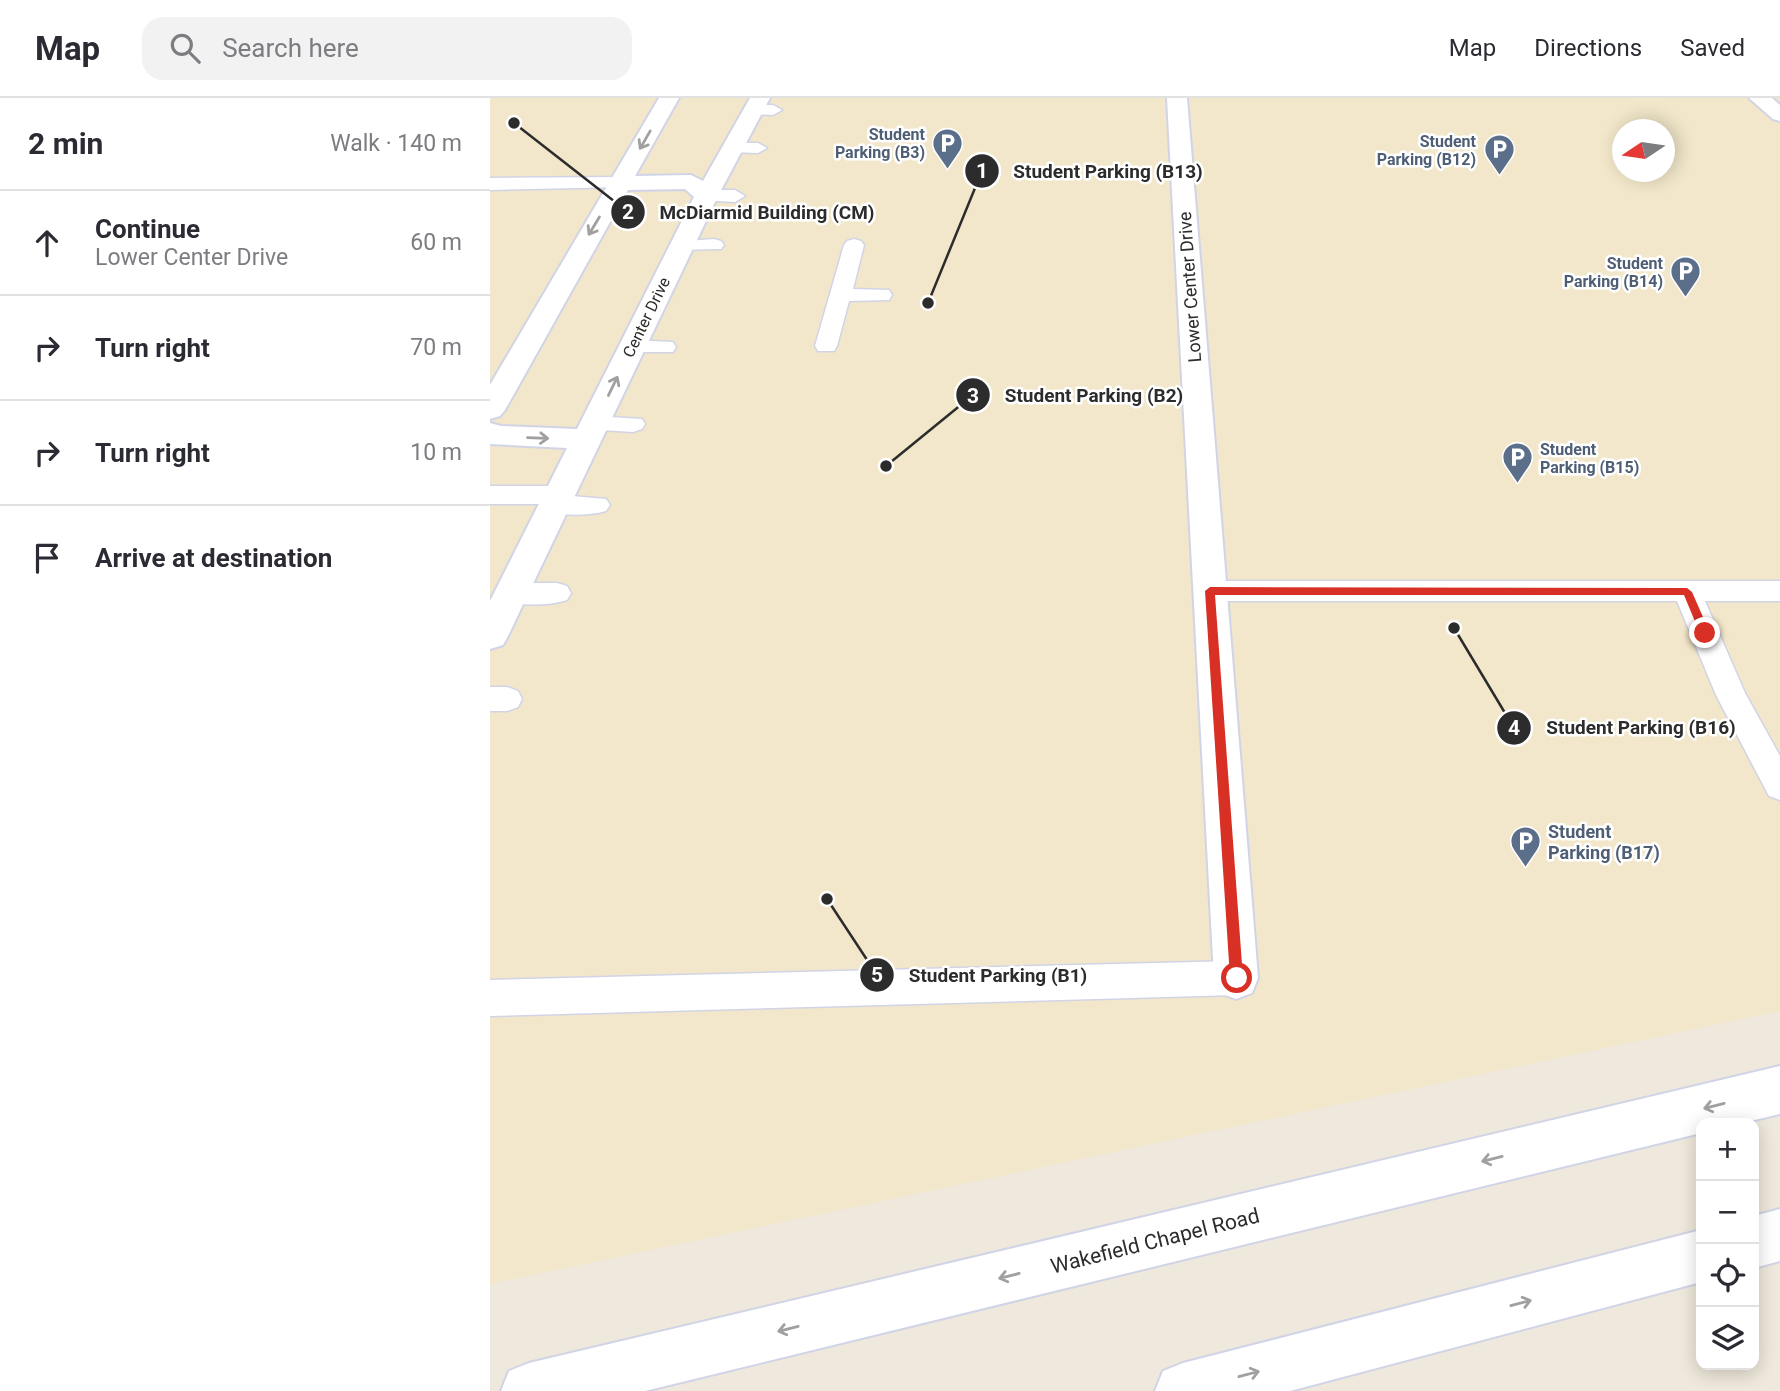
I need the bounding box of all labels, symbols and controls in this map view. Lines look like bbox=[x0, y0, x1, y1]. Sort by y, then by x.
search box bbox=[142, 17, 632, 80]
text: Map bbox=[35, 29, 100, 68]
icon: search bbox=[166, 29, 204, 67]
text: Search here bbox=[222, 33, 359, 63]
text: Map bbox=[1449, 34, 1496, 62]
text: Directions bbox=[1534, 34, 1642, 62]
text: Saved bbox=[1680, 34, 1745, 62]
north arrow bbox=[1612, 119, 1675, 182]
place label: Student Parking (B3) bbox=[835, 125, 926, 162]
text: 2 min bbox=[28, 126, 103, 161]
parking icon: Student Parking (B3) bbox=[931, 126, 965, 170]
text: Walk · 140 m bbox=[330, 130, 462, 157]
one-way arrow bbox=[638, 130, 652, 150]
place label: Student Parking (B12) bbox=[1377, 132, 1477, 169]
parking icon: Student Parking (B12) bbox=[1482, 133, 1516, 177]
callout: Student Parking (B13) bbox=[964, 151, 1217, 191]
text: 1 bbox=[976, 159, 988, 183]
text: Student Parking (B13) bbox=[1013, 160, 1203, 183]
callout: McDiarmid Building (CM) bbox=[610, 192, 888, 232]
text: 2 bbox=[622, 200, 634, 224]
text: McDiarmid Building (CM) bbox=[659, 201, 875, 224]
street label: Lower Center Drive bbox=[1174, 211, 1205, 363]
text: Continue bbox=[95, 214, 200, 244]
one-way arrow bbox=[586, 216, 600, 236]
icon: ahead bbox=[28, 224, 66, 262]
text: 60 m bbox=[410, 229, 462, 256]
text: Lower Center Drive bbox=[95, 244, 288, 271]
place label: Student Parking (B14) bbox=[1564, 254, 1664, 291]
parking icon: Student Parking (B14) bbox=[1669, 255, 1703, 299]
street label: Center Drive bbox=[619, 274, 674, 360]
icon: right bbox=[28, 329, 66, 367]
text: Turn right bbox=[95, 333, 210, 363]
text: 70 m bbox=[410, 334, 462, 361]
callout: Student Parking (B2) bbox=[955, 375, 1197, 415]
one-way arrow bbox=[607, 376, 620, 397]
text: 3 bbox=[967, 384, 979, 408]
text: Student Parking (B2) bbox=[1005, 384, 1183, 407]
one-way arrow bbox=[526, 431, 549, 444]
icon: right bbox=[28, 434, 66, 472]
text: Turn right bbox=[95, 438, 210, 468]
text: 10 m bbox=[410, 439, 462, 466]
place label: Student Parking (B15) bbox=[1540, 440, 1639, 477]
parking icon: Student Parking (B15) bbox=[1500, 441, 1534, 485]
icon: arrive bbox=[28, 539, 66, 577]
text: Arrive at destination bbox=[95, 543, 332, 573]
route end bbox=[1689, 617, 1720, 648]
callout: Student Parking (B16) bbox=[1497, 708, 1749, 748]
text: 4 bbox=[1508, 716, 1520, 740]
text: Student Parking (B16) bbox=[1546, 716, 1736, 739]
place label: Student Parking (B17) bbox=[1548, 821, 1660, 864]
parking icon: Student Parking (B17) bbox=[1508, 825, 1542, 869]
callout: Student Parking (B1) bbox=[860, 955, 1101, 995]
route start bbox=[1221, 962, 1252, 993]
text: 5 bbox=[871, 963, 883, 987]
text: Student Parking (B1) bbox=[909, 964, 1087, 987]
one-way arrow bbox=[1703, 1100, 1726, 1113]
map controls bbox=[1696, 1118, 1759, 1370]
button: + bbox=[1696, 1118, 1759, 1181]
one-way arrow bbox=[1482, 1153, 1504, 1166]
button: − bbox=[1696, 1181, 1759, 1244]
street label: Wakefield Chapel Road bbox=[1048, 1203, 1262, 1279]
button: locate bbox=[1696, 1244, 1759, 1307]
one-way arrow bbox=[998, 1269, 1021, 1283]
one-way arrow bbox=[1509, 1296, 1532, 1309]
button: layers bbox=[1696, 1307, 1759, 1370]
one-way arrow bbox=[777, 1323, 800, 1336]
one-way arrow bbox=[1237, 1367, 1260, 1380]

